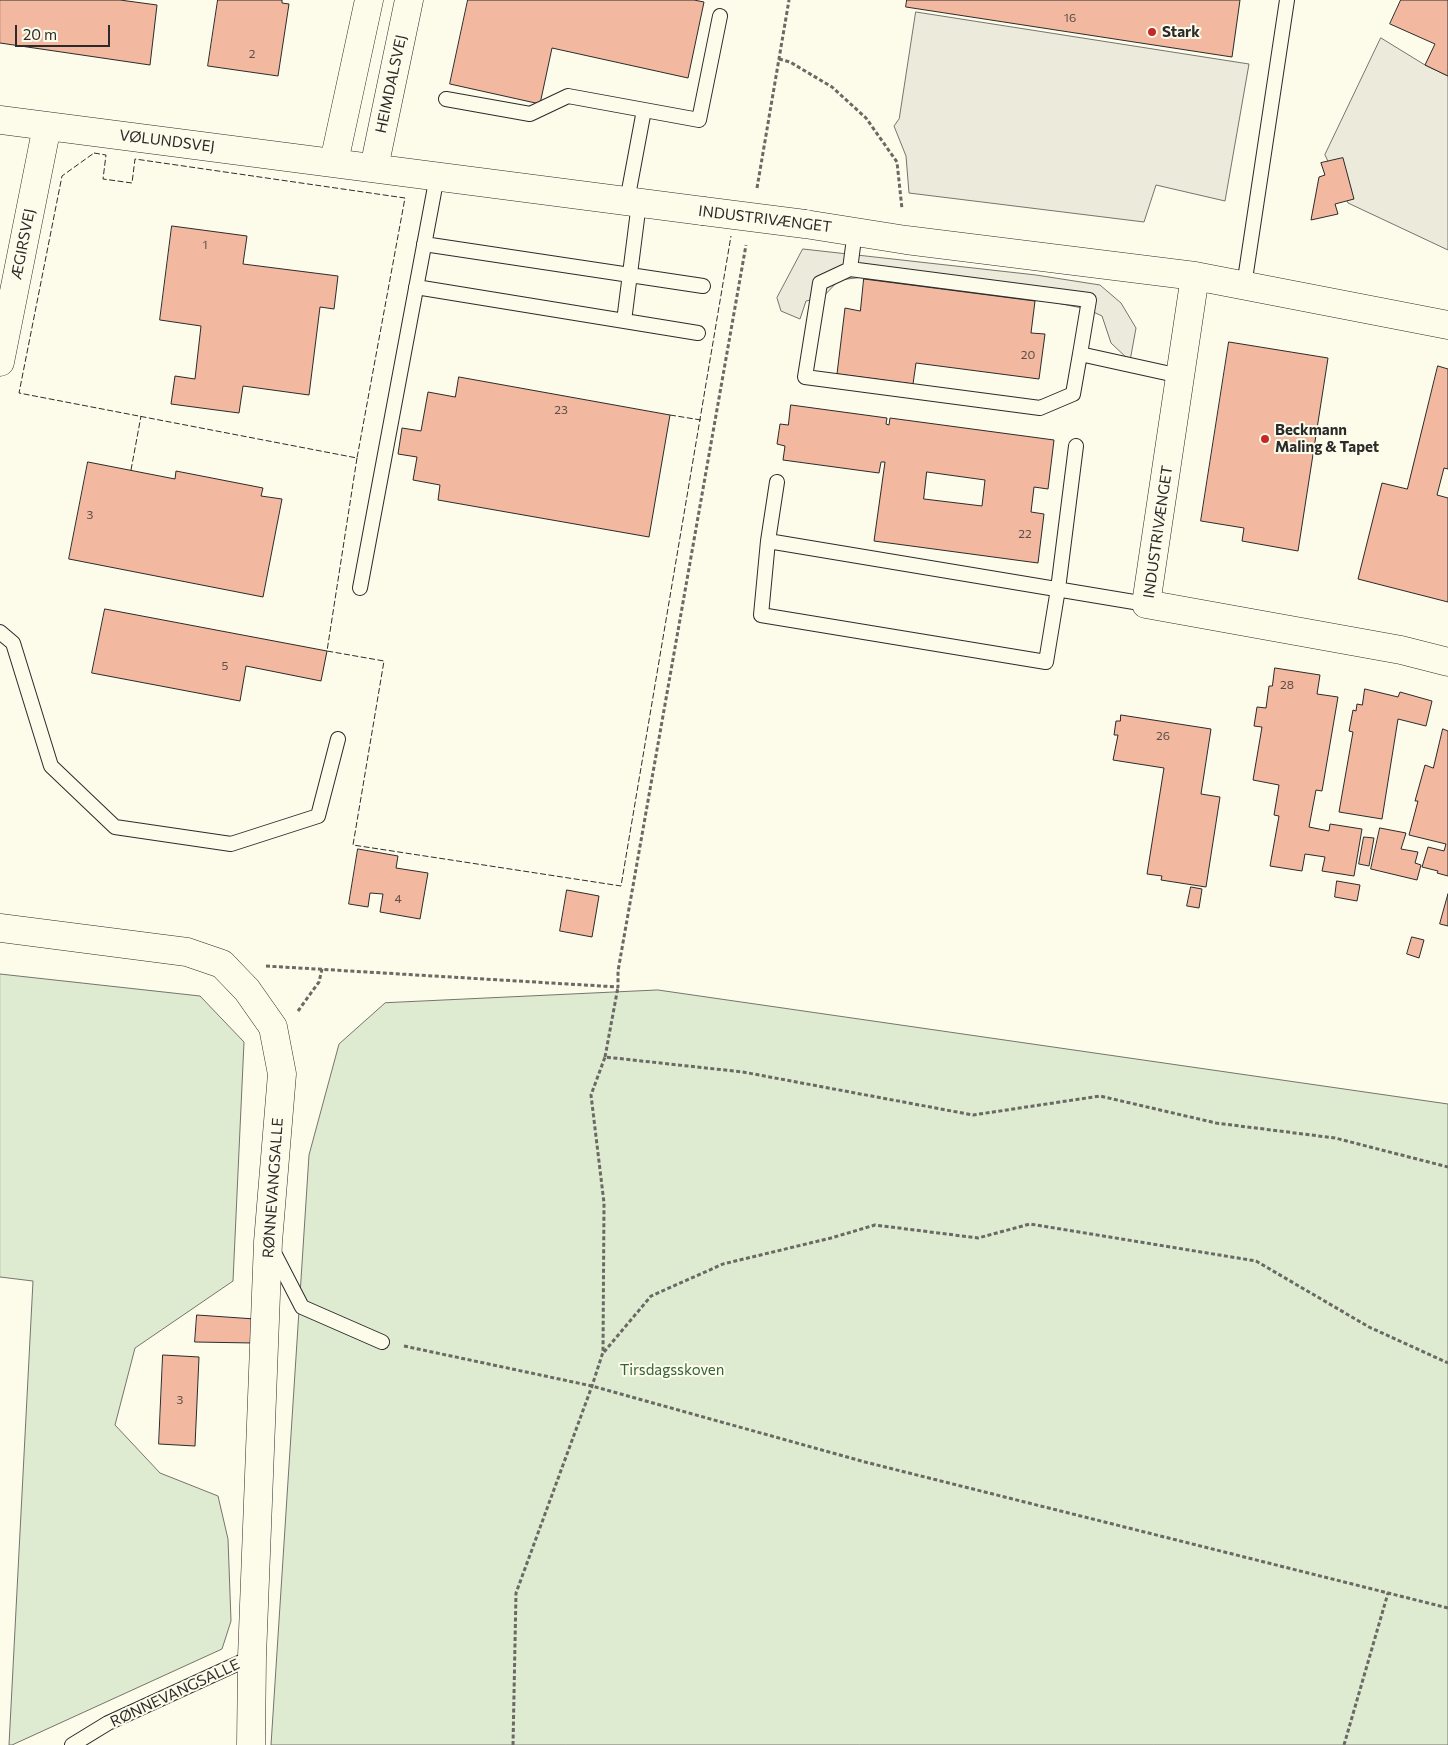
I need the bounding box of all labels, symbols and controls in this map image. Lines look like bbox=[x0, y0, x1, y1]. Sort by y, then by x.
house number: 16 bbox=[1064, 11, 1076, 25]
scale bar bbox=[18, 15, 112, 47]
place label: Stark bbox=[1162, 23, 1200, 41]
text: 20 m bbox=[23, 25, 57, 43]
marker: Stark bbox=[1146, 26, 1158, 38]
street label: HEIMDALSVEJ bbox=[372, 33, 410, 135]
house number: 2 bbox=[249, 47, 255, 61]
street label: VØLUNDSVEJ bbox=[118, 126, 216, 156]
street label: INDUSTRIVÆNGET bbox=[697, 202, 833, 236]
street label: ÆGIRSVEJ bbox=[7, 207, 39, 281]
house number: 1 bbox=[202, 238, 208, 252]
house number: 20 bbox=[1021, 348, 1035, 362]
house number: 23 bbox=[554, 403, 568, 417]
place label: Beckmann Maling & Tapet bbox=[1275, 421, 1379, 456]
marker: Beckmann Maling & Tapet bbox=[1259, 433, 1271, 445]
street label: INDUSTRIVÆNGET bbox=[1140, 464, 1176, 600]
house number: 3 bbox=[87, 508, 93, 522]
house number: 22 bbox=[1018, 527, 1032, 541]
house number: 5 bbox=[222, 659, 228, 673]
house number: 28 bbox=[1280, 678, 1294, 692]
house number: 26 bbox=[1156, 729, 1170, 743]
house number: 4 bbox=[394, 892, 402, 906]
street label: RØNNEVANGSALLE bbox=[259, 1117, 287, 1259]
park label: Tirsdagsskoven bbox=[620, 1361, 724, 1379]
house number: 3 bbox=[177, 1393, 183, 1407]
street label: RØNNEVANGSALLE bbox=[107, 1655, 243, 1731]

